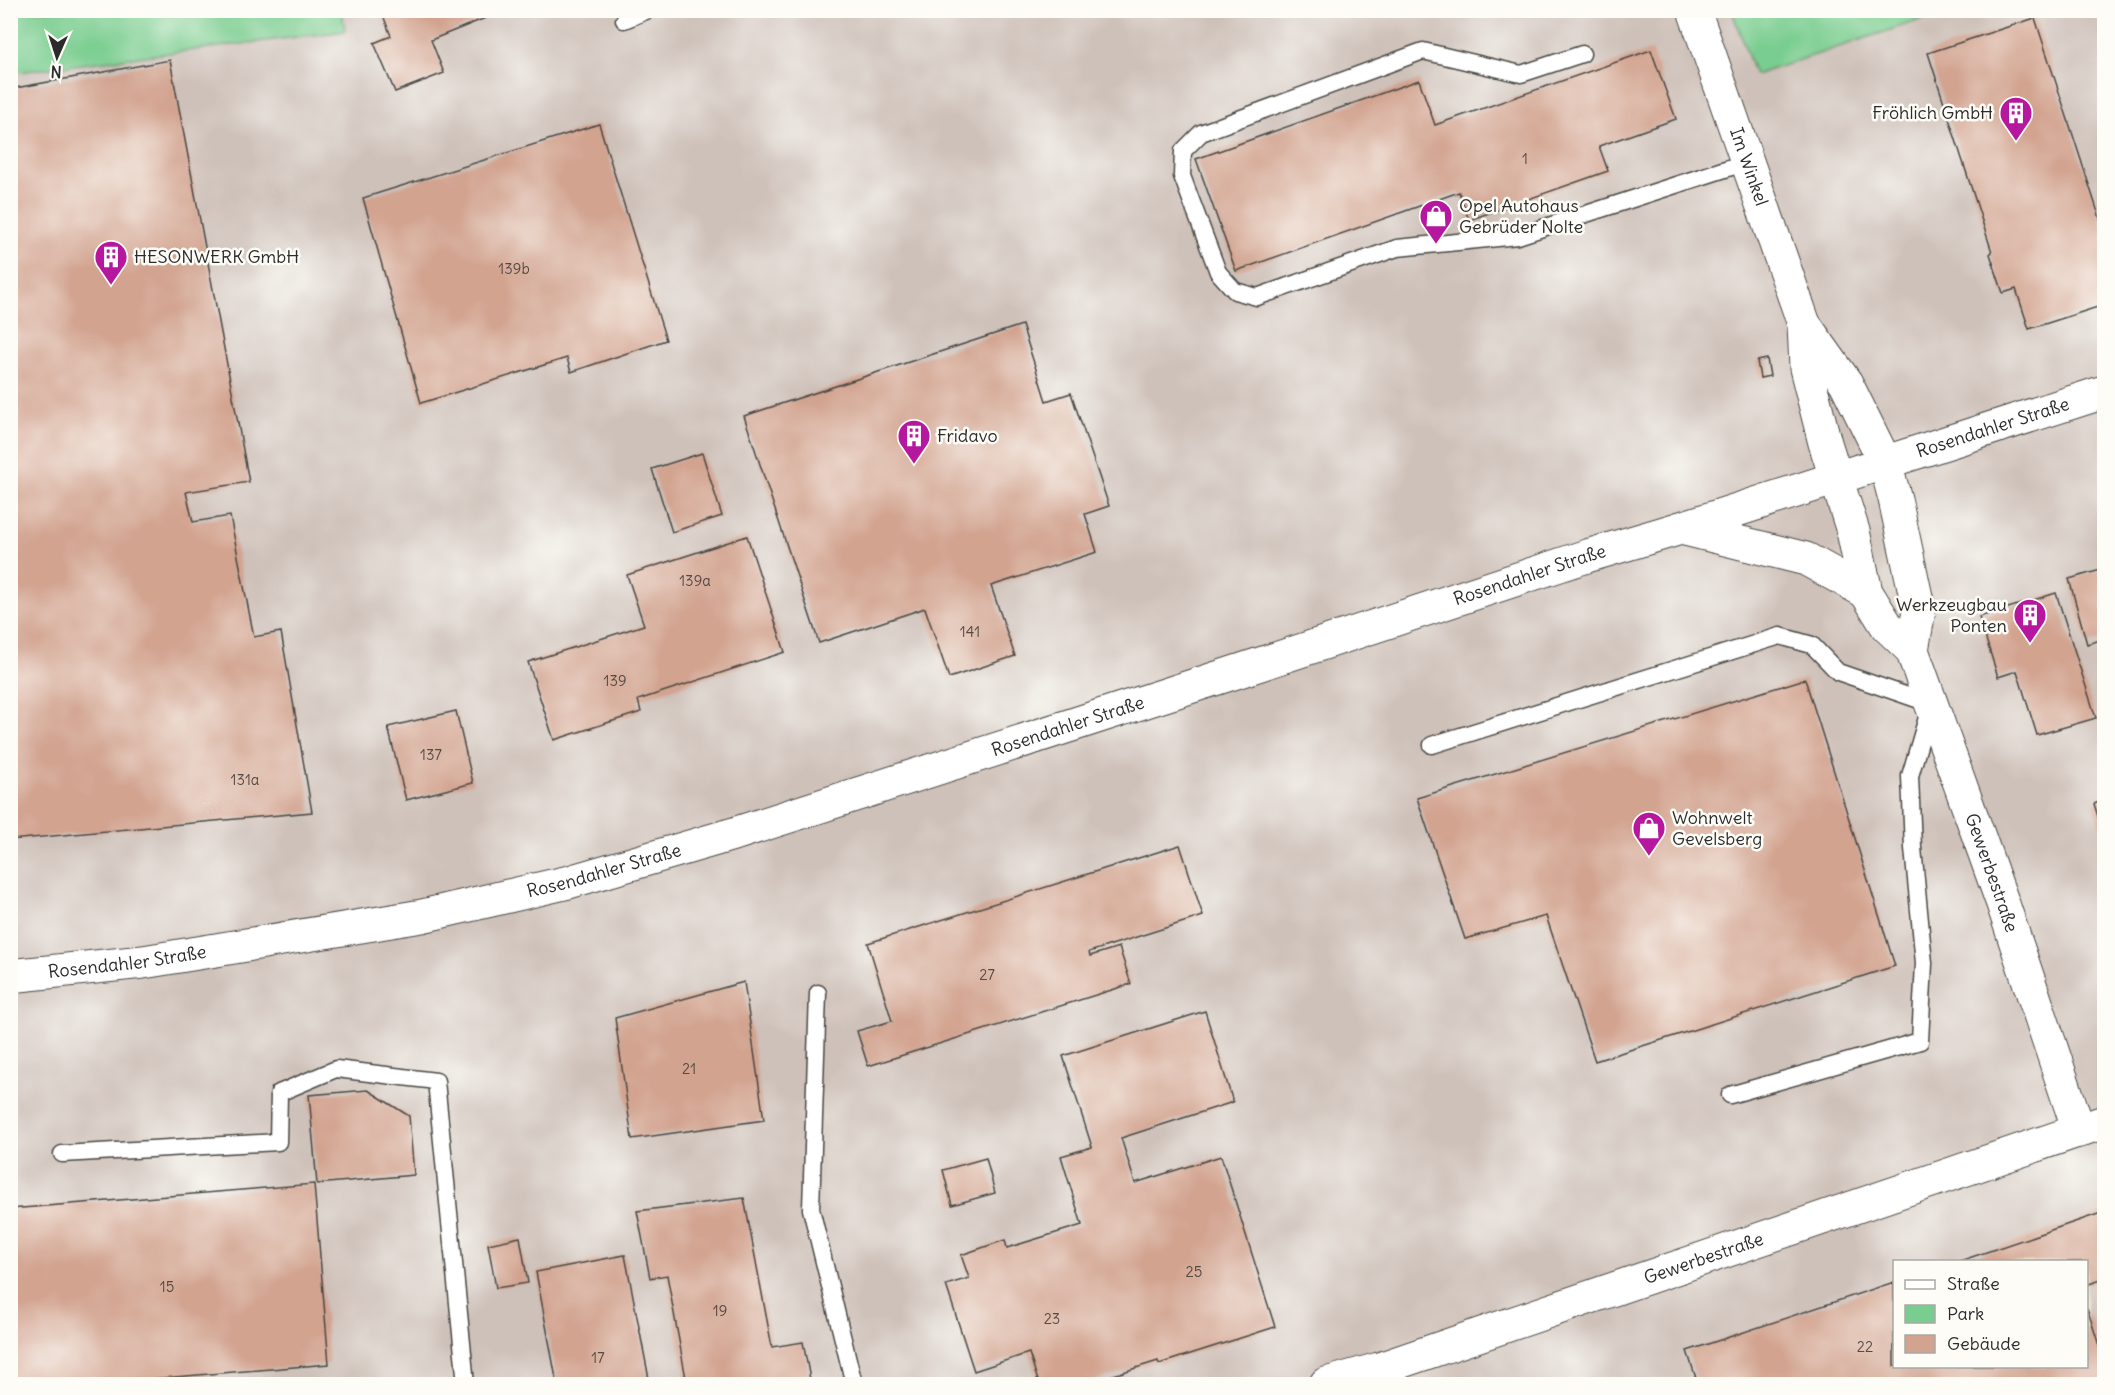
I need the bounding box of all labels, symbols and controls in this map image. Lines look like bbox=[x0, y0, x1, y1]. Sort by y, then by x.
north arrow bbox=[27, 27, 87, 87]
text: N bbox=[50, 62, 62, 82]
building icon: Fröhlich GmbH bbox=[1998, 95, 2034, 142]
place label: Fröhlich GmbH bbox=[1872, 101, 1993, 124]
street label: Im Winkel bbox=[1725, 124, 1774, 209]
house number: 1 bbox=[1522, 149, 1528, 168]
place label: Opel Autohaus Gebrüder Nolte bbox=[1459, 194, 1583, 238]
shop icon: Opel Autohaus Gebrüder Nolte bbox=[1418, 198, 1454, 245]
building icon: HESONWERK GmbH bbox=[93, 239, 129, 286]
place label: HESONWERK GmbH bbox=[134, 245, 299, 268]
house number: 139b bbox=[498, 259, 530, 278]
street label: Rosendahler Straße bbox=[1913, 392, 2072, 463]
building icon: Fridavo bbox=[896, 418, 932, 465]
place label: Fridavo bbox=[937, 424, 998, 447]
street label: Rosendahler Straße bbox=[1450, 539, 1609, 610]
house number: 139a bbox=[679, 571, 711, 590]
place label: Werkzeugbau Ponten bbox=[1896, 593, 2007, 637]
building icon: Werkzeugbau Ponten bbox=[2012, 597, 2048, 644]
house number: 141 bbox=[960, 622, 980, 641]
house number: 139 bbox=[603, 671, 627, 690]
street label: Rosendahler Straße bbox=[988, 690, 1147, 761]
house number: 137 bbox=[420, 745, 442, 764]
house number: 131a bbox=[231, 770, 260, 789]
place label: Wohnwelt Gevelsberg bbox=[1672, 806, 1762, 850]
shop icon: Wohnwelt Gevelsberg bbox=[1631, 810, 1667, 857]
street label: Gewerbestraße bbox=[1960, 810, 2024, 935]
street label: Rosendahler Straße bbox=[524, 838, 684, 902]
street label: Rosendahler Straße bbox=[47, 940, 208, 983]
house number: 27 bbox=[979, 965, 995, 984]
house number: 21 bbox=[682, 1059, 696, 1078]
street label: Gewerbestraße bbox=[1641, 1227, 1766, 1289]
legend bbox=[1893, 1260, 2088, 1368]
house number: 25 bbox=[1186, 1262, 1202, 1281]
text: Straße bbox=[1947, 1272, 2000, 1295]
house number: 15 bbox=[160, 1277, 174, 1296]
house number: 19 bbox=[713, 1301, 727, 1320]
text: Park bbox=[1947, 1302, 1984, 1325]
house number: 23 bbox=[1044, 1309, 1060, 1328]
text: Gebäude bbox=[1947, 1332, 2020, 1355]
house number: 22 bbox=[1857, 1337, 1873, 1356]
house number: 17 bbox=[591, 1348, 605, 1367]

